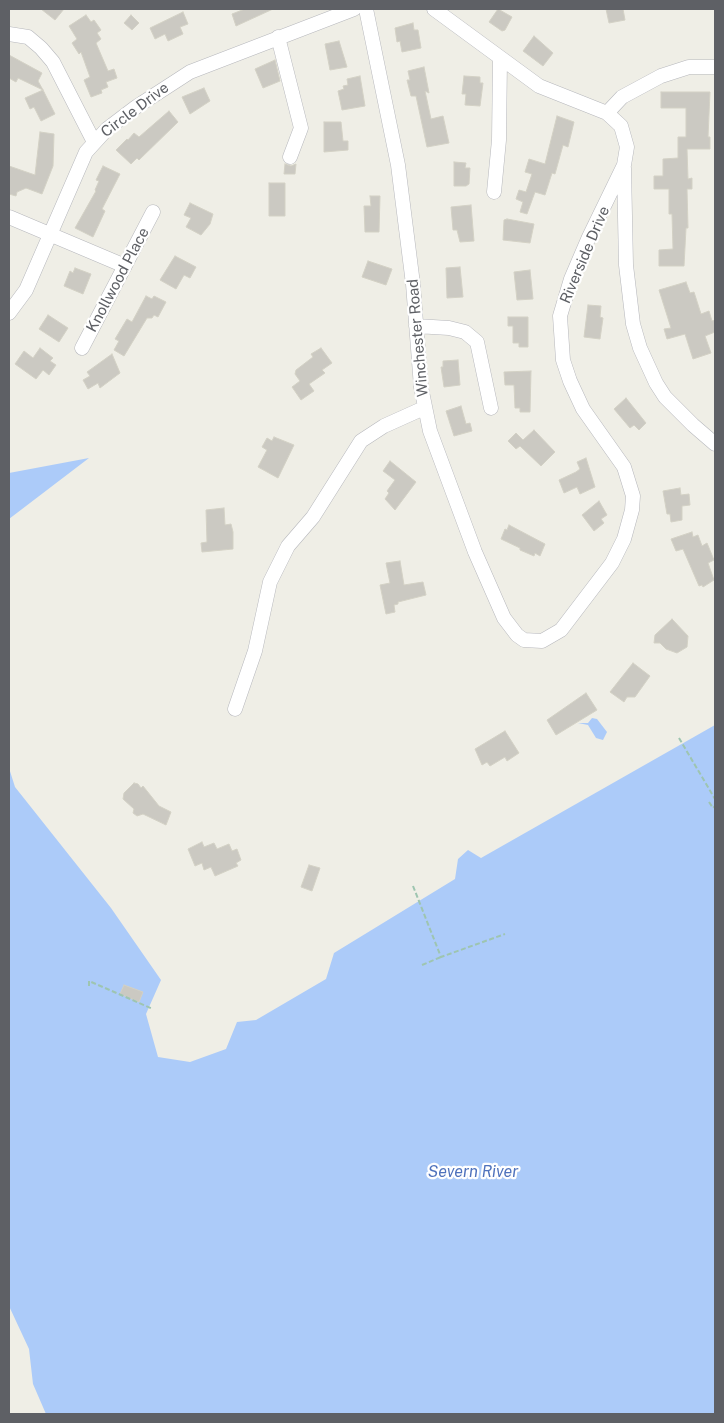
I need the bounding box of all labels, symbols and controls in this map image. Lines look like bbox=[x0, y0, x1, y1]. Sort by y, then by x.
street label: Circle Drive bbox=[98, 79, 172, 141]
street label: Riverside Drive bbox=[556, 204, 614, 306]
street label: Knollwood Place bbox=[83, 225, 153, 335]
street label: Winchester Road bbox=[404, 278, 432, 398]
water label: Severn River bbox=[428, 1162, 518, 1182]

